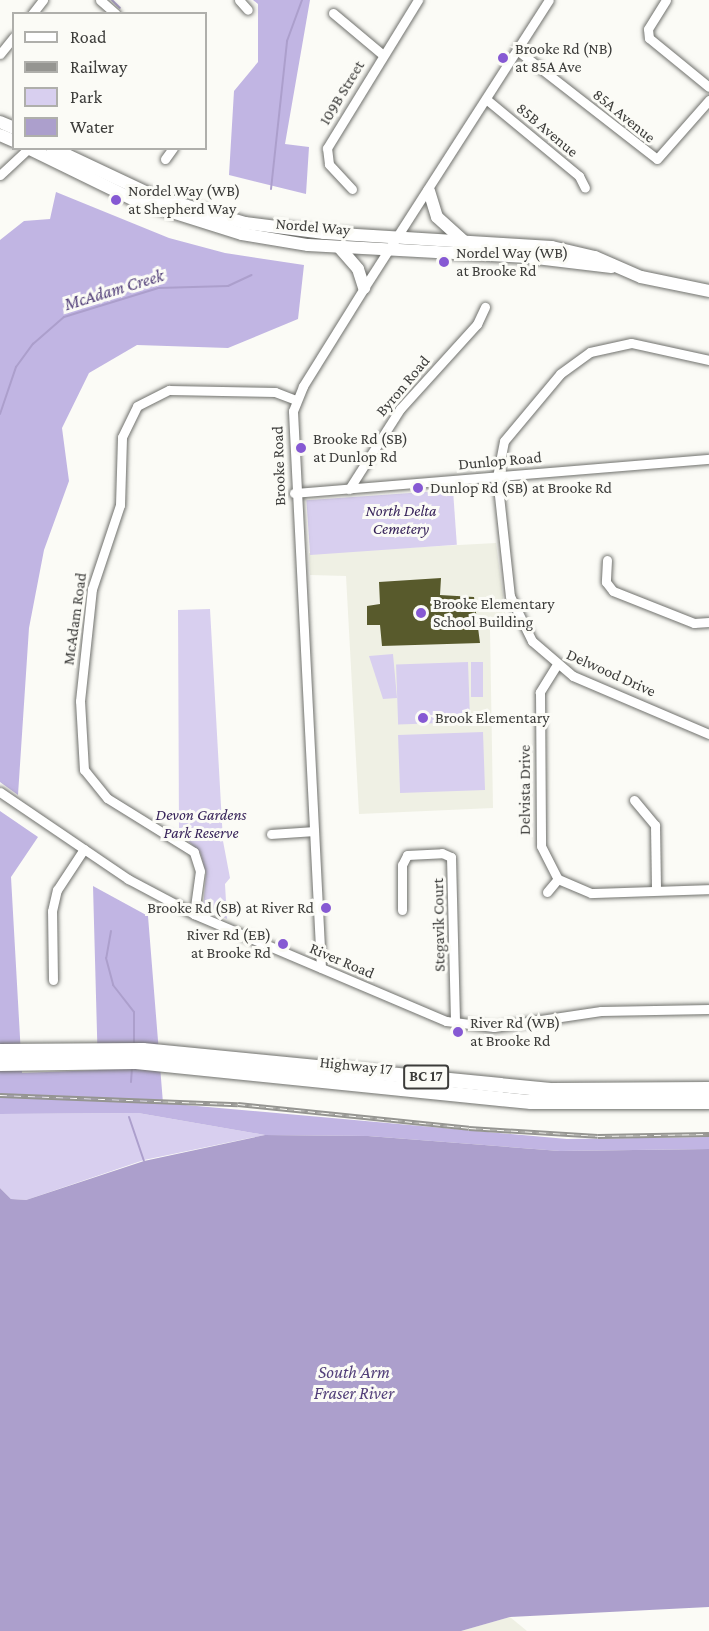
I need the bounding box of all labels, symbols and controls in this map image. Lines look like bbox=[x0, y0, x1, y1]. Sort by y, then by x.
legend bbox=[12, 12, 207, 150]
text: Road bbox=[70, 27, 107, 47]
place label: Brooke Rd (NB) at 85A Ave bbox=[515, 39, 613, 77]
marker: Brooke Rd (NB) at 85A Ave bbox=[496, 51, 510, 65]
text: Railway bbox=[70, 57, 127, 77]
street label: 109B Street bbox=[315, 57, 369, 129]
street label: 85A Avenue bbox=[589, 85, 659, 147]
text: Park bbox=[70, 87, 102, 107]
street label: 85B Avenue bbox=[512, 99, 582, 161]
text: Water bbox=[70, 117, 114, 137]
place label: Nordel Way (WB) at Shepherd Way bbox=[128, 181, 240, 219]
marker: Nordel Way (WB) at Shepherd Way bbox=[109, 193, 123, 207]
street label: Nordel Way bbox=[275, 214, 351, 240]
place label: Nordel Way (WB) at Brooke Rd bbox=[456, 243, 568, 281]
marker: Nordel Way (WB) at Brooke Rd bbox=[437, 255, 451, 269]
water label: McAdam Creek bbox=[62, 265, 166, 315]
street label: Byron Road bbox=[372, 352, 434, 420]
street label: Brooke Road bbox=[268, 426, 290, 506]
place label: Brooke Rd (SB) at Dunlop Rd bbox=[313, 429, 408, 467]
marker: Brooke Rd (SB) at Dunlop Rd bbox=[294, 441, 308, 455]
street label: Dunlop Road bbox=[457, 448, 543, 474]
place label: Dunlop Rd (SB) at Brooke Rd bbox=[430, 478, 612, 498]
marker: Dunlop Rd (SB) at Brooke Rd bbox=[411, 481, 425, 495]
park label: North Delta Cemetery bbox=[365, 501, 437, 539]
street label: McAdam Road bbox=[59, 572, 91, 666]
place label: Brooke Elementary School Building bbox=[433, 594, 555, 632]
marker: Brooke Elementary School Building bbox=[414, 606, 428, 620]
street label: Delwood Drive bbox=[563, 645, 659, 701]
place label: Brook Elementary bbox=[435, 708, 550, 728]
marker: Brook Elementary bbox=[416, 711, 430, 725]
street label: Delvista Drive bbox=[515, 745, 535, 835]
park label: Devon Gardens Park Reserve bbox=[156, 805, 246, 843]
street label: Stegavik Court bbox=[429, 878, 449, 972]
place label: Brooke Rd (SB) at River Rd bbox=[147, 898, 314, 918]
marker: Brooke Rd (SB) at River Rd bbox=[319, 901, 333, 915]
place label: River Rd (EB) at Brooke Rd bbox=[186, 925, 271, 963]
marker: River Rd (EB) at Brooke Rd bbox=[276, 937, 290, 951]
street label: River Road bbox=[307, 939, 377, 983]
place label: River Rd (WB) at Brooke Rd bbox=[470, 1013, 560, 1051]
marker: River Rd (WB) at Brooke Rd bbox=[451, 1025, 465, 1039]
street label: Highway 17 bbox=[319, 1053, 393, 1079]
road number: BC 17 bbox=[402, 1065, 450, 1089]
water label: South Arm Fraser River bbox=[314, 1362, 394, 1404]

